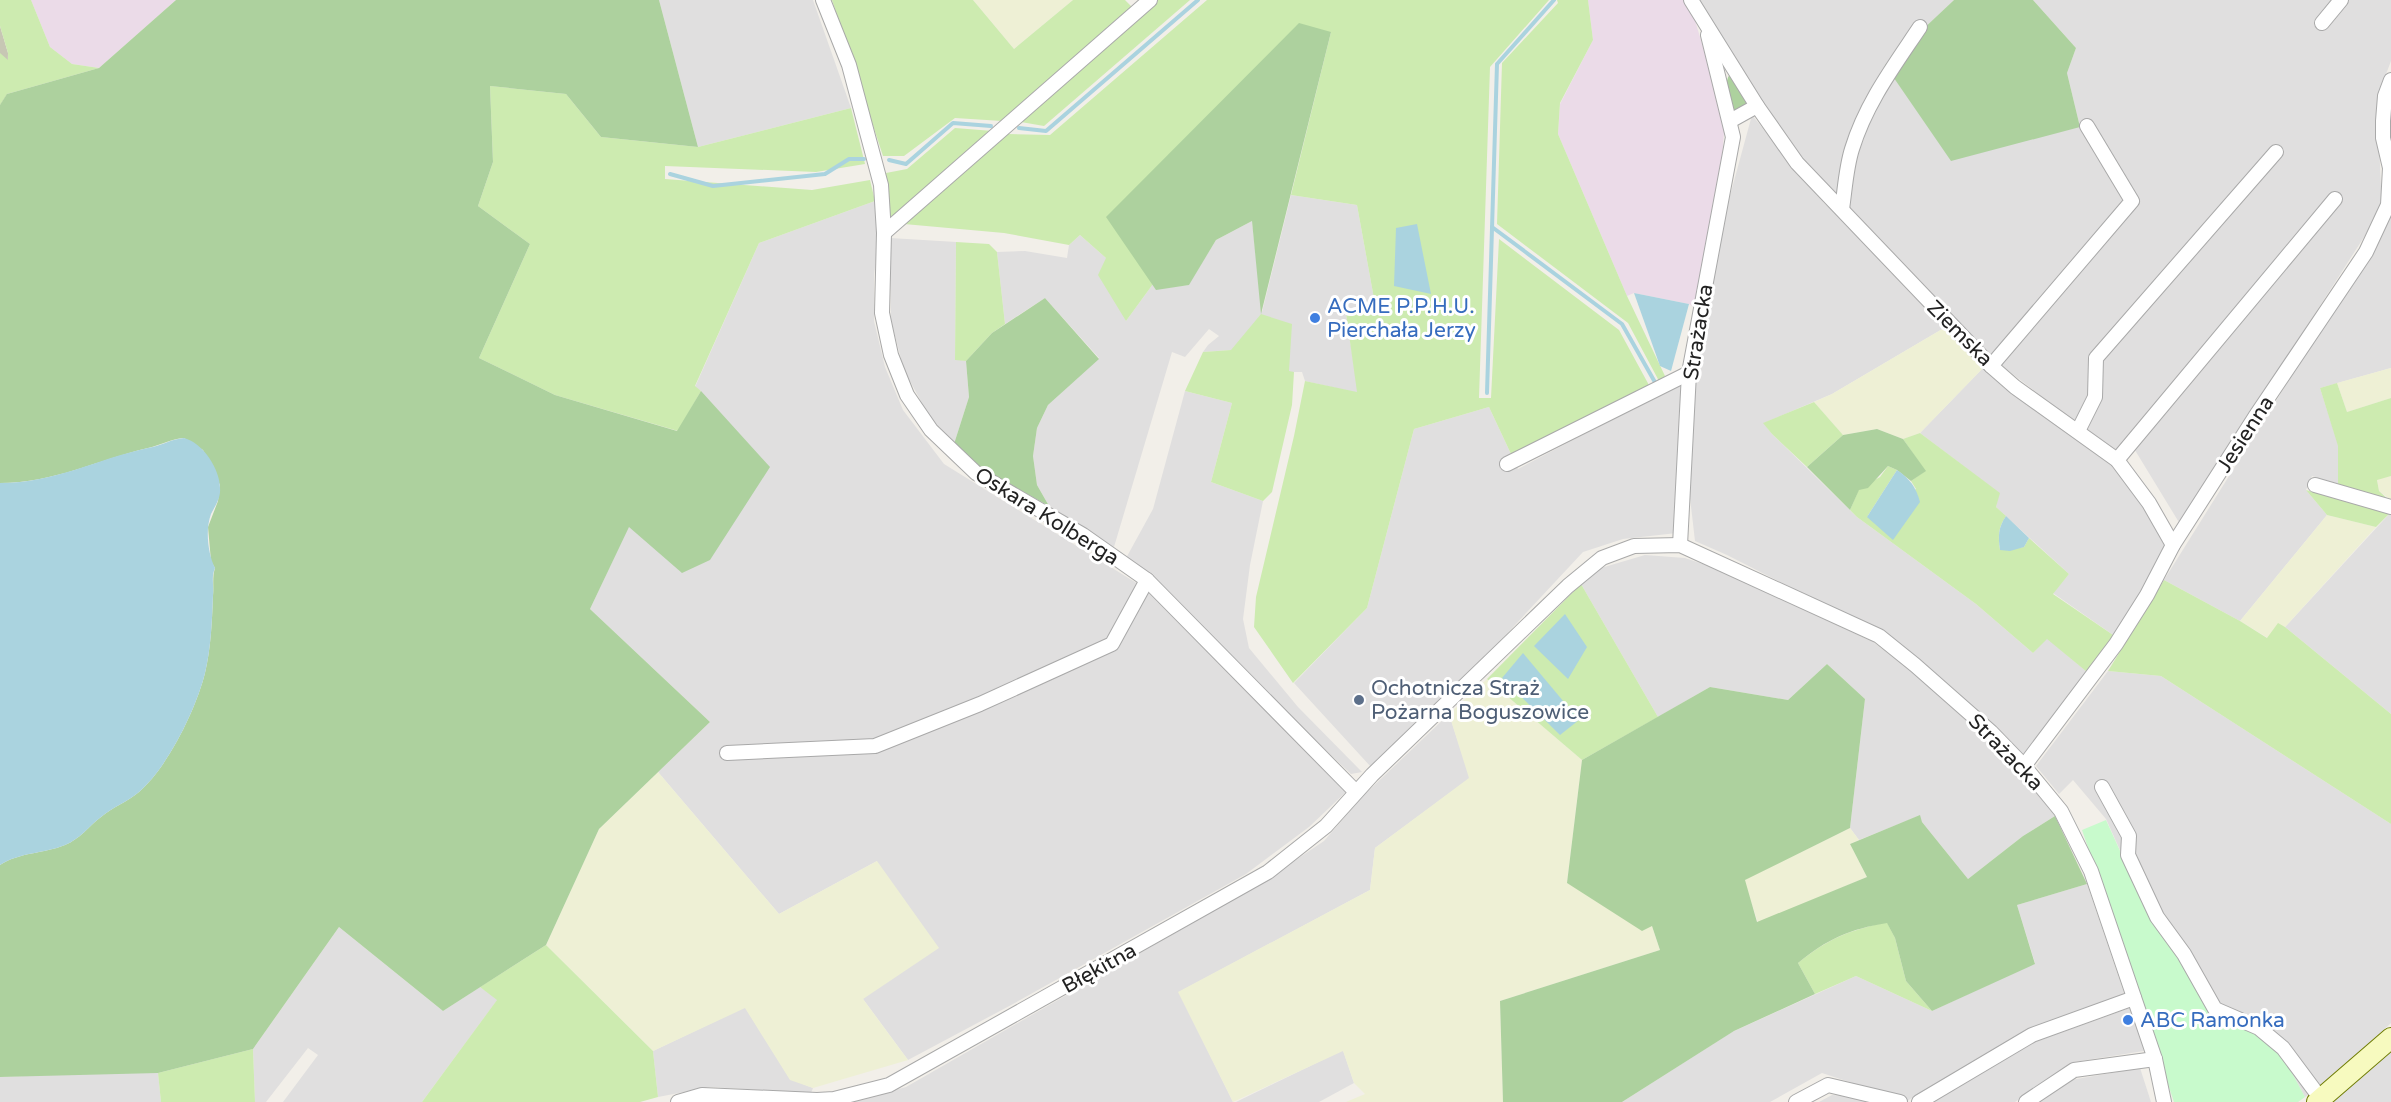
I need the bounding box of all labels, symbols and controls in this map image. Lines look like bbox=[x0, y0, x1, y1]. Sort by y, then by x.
street label: Strażacka bbox=[1679, 282, 1718, 382]
place label: ACME P.P.H.U. Pierchała Jerzy bbox=[1327, 294, 1476, 343]
street label: Ziemska bbox=[1921, 295, 1998, 372]
marker: ACME P.P.H.U. Pierchała Jerzy bbox=[1308, 311, 1322, 325]
street label: Jesienna bbox=[2211, 391, 2279, 477]
street label: Oskara Kolberga bbox=[970, 462, 1123, 571]
place label: Ochotnicza Straż Pożarna Boguszowice bbox=[1371, 676, 1589, 725]
marker: Ochotnicza Straż Pożarna Boguszowice bbox=[1352, 693, 1366, 707]
street label: Strażacka bbox=[1963, 709, 2048, 796]
street label: Błękitna bbox=[1058, 938, 1141, 999]
place label: ABC Ramonka bbox=[2140, 1008, 2285, 1033]
marker: ABC Ramonka bbox=[2121, 1013, 2135, 1027]

